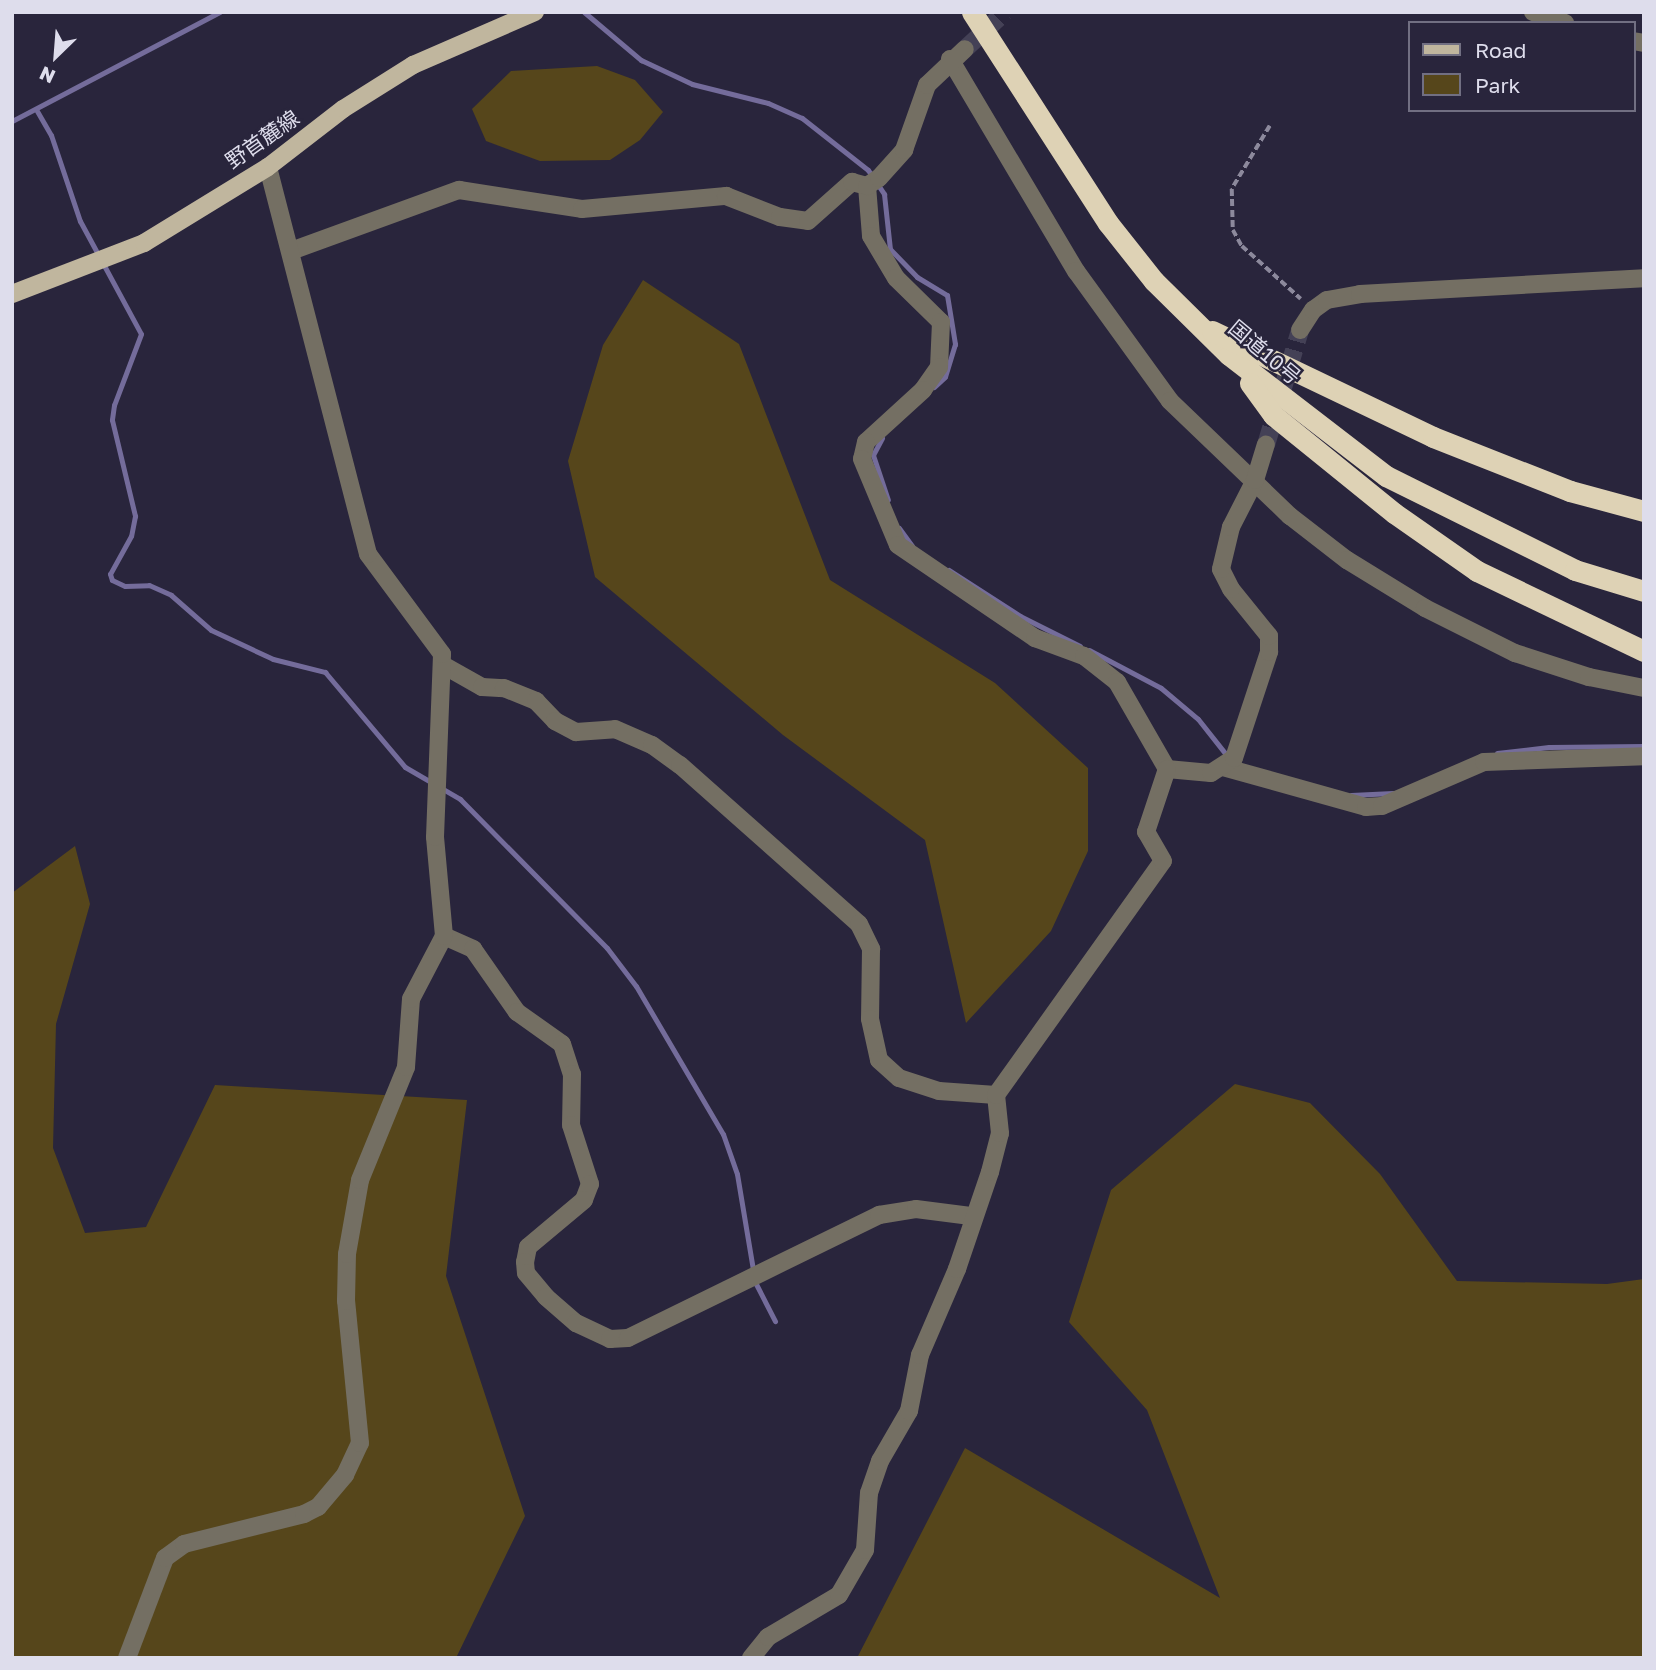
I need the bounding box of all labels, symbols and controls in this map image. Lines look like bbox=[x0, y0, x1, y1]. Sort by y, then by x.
north arrow bbox=[21, 21, 91, 91]
legend bbox=[1408, 21, 1635, 112]
text: Road bbox=[1475, 37, 1526, 63]
text: N bbox=[36, 62, 58, 89]
text: Park bbox=[1475, 72, 1520, 98]
street label: 野首麓線 bbox=[220, 105, 304, 173]
street label: 国道10号 bbox=[1224, 315, 1306, 389]

